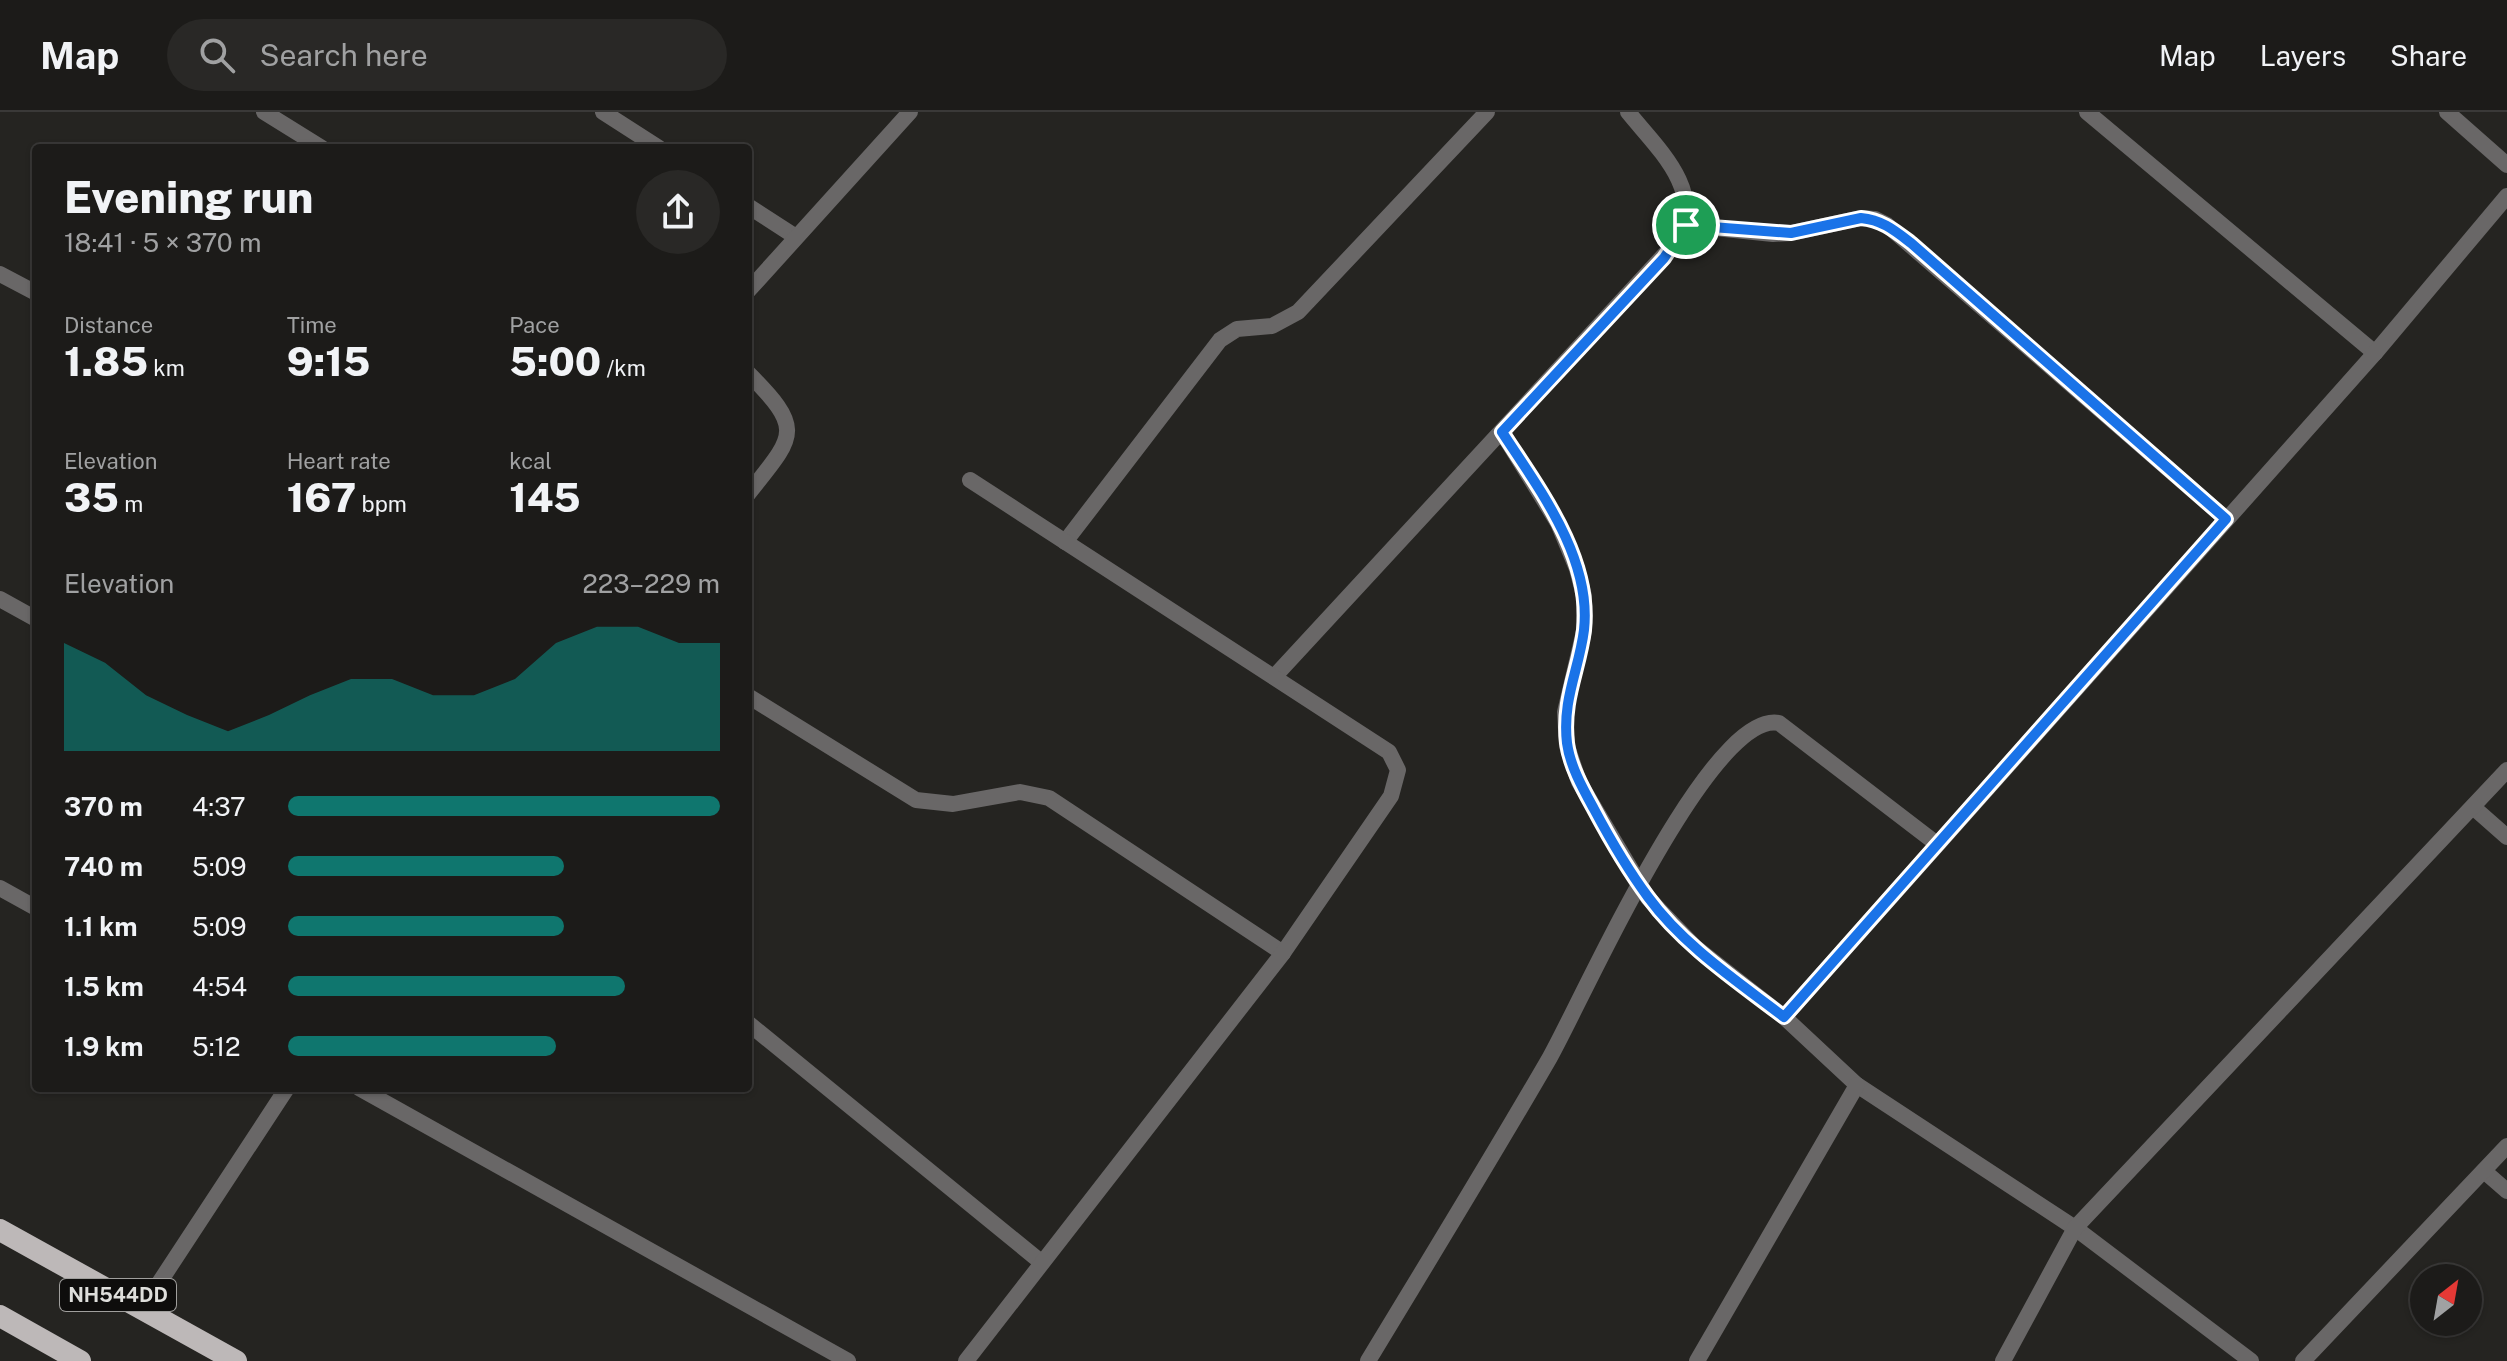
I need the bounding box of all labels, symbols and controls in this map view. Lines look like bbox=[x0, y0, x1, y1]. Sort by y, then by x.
search box bbox=[167, 19, 727, 91]
text: Map bbox=[40, 33, 119, 78]
icon: search bbox=[195, 33, 239, 77]
text: Search here bbox=[259, 37, 428, 73]
text: Map bbox=[2159, 39, 2216, 72]
text: Layers bbox=[2260, 39, 2346, 72]
text: Share bbox=[2390, 39, 2467, 72]
button: share bbox=[636, 170, 720, 254]
text: Evening run bbox=[64, 171, 313, 223]
pin bbox=[1652, 191, 1720, 259]
icon: arrive bbox=[1664, 203, 1708, 247]
text: 18:41 · 5 × 370 m bbox=[64, 227, 262, 258]
text: Distance bbox=[64, 312, 153, 338]
text: Time bbox=[287, 312, 337, 338]
text: Pace bbox=[509, 312, 560, 338]
text: 1.85 bbox=[64, 338, 148, 385]
text: 9:15 bbox=[287, 338, 370, 385]
text: 5:00 bbox=[509, 338, 601, 385]
text: km bbox=[148, 355, 185, 381]
text: /km bbox=[601, 355, 646, 381]
text: Elevation bbox=[64, 448, 157, 474]
text: Heart rate bbox=[287, 448, 391, 474]
text: kcal bbox=[509, 448, 552, 474]
text: 35 bbox=[64, 474, 119, 521]
text: 167 bbox=[287, 474, 356, 521]
text: 145 bbox=[509, 474, 581, 521]
text: m bbox=[119, 491, 143, 517]
text: bpm bbox=[356, 491, 407, 517]
text: Elevation bbox=[64, 568, 174, 599]
text: 223–229 m bbox=[582, 568, 720, 599]
text: 370 m bbox=[64, 791, 143, 822]
text: 4:37 bbox=[192, 791, 246, 822]
text: 740 m bbox=[64, 851, 143, 882]
text: 5:09 bbox=[192, 851, 247, 882]
text: 1.1 km bbox=[64, 911, 137, 942]
text: 5:09 bbox=[192, 911, 247, 942]
text: 1.5 km bbox=[64, 971, 144, 1002]
text: 4:54 bbox=[192, 971, 247, 1002]
text: 1.9 km bbox=[64, 1031, 143, 1062]
text: 5:12 bbox=[192, 1031, 241, 1062]
north arrow bbox=[2410, 1264, 2482, 1336]
map controls bbox=[2410, 1264, 2482, 1336]
road number: NH544DD bbox=[60, 1279, 176, 1311]

